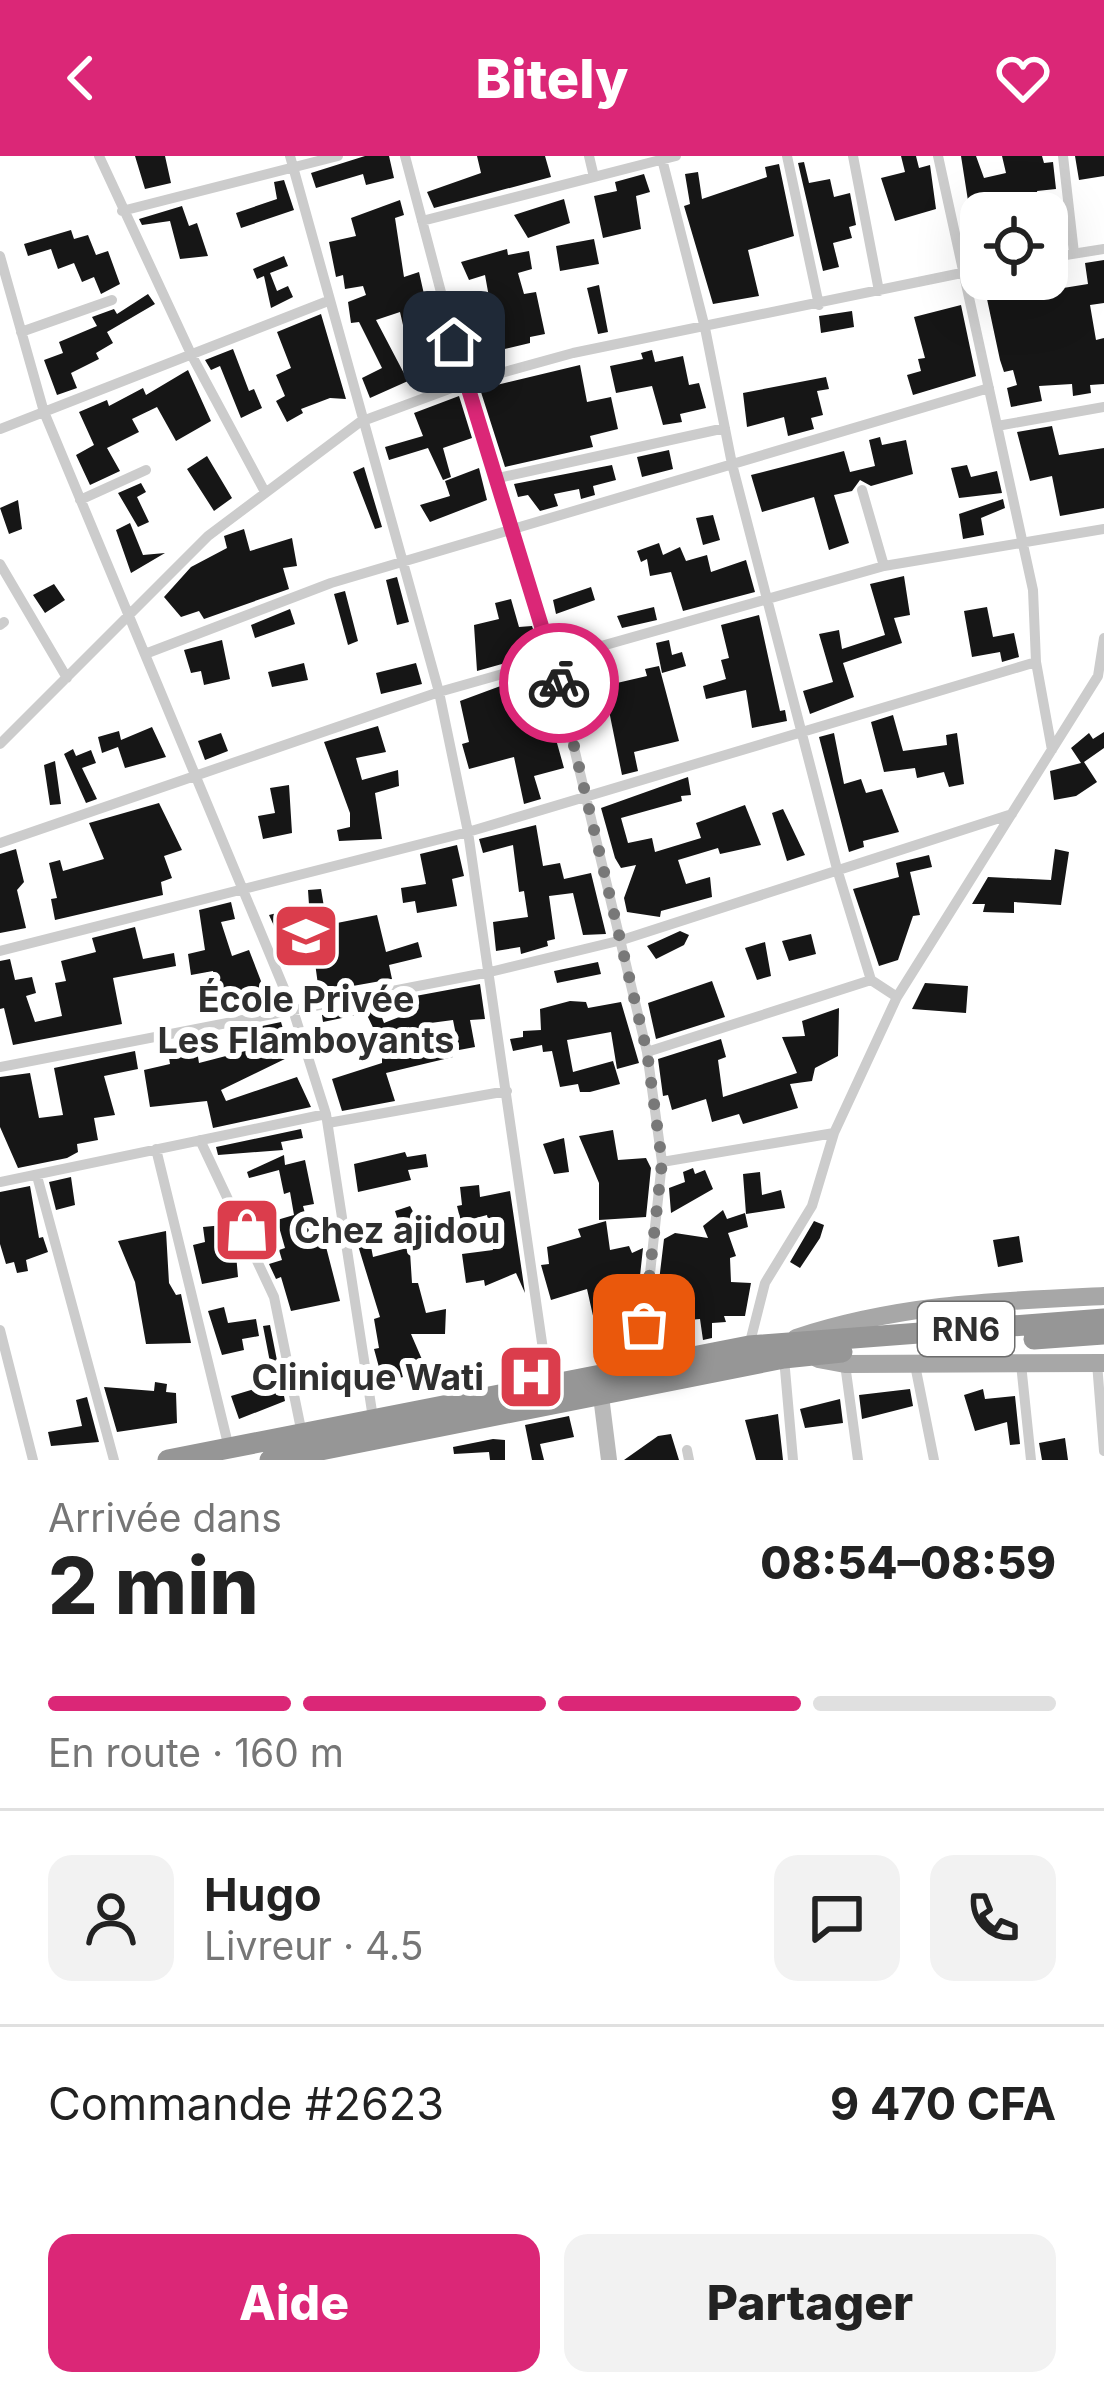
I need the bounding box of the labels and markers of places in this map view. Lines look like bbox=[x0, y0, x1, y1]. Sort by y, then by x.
pin bbox=[403, 291, 505, 393]
school or university icon: École Privée Les Flamboyants bbox=[271, 901, 341, 971]
place label: École Privée Les Flamboyants bbox=[158, 977, 454, 1062]
shop icon: Chez ajidou bbox=[212, 1195, 282, 1265]
place label: Chez ajidou bbox=[294, 1208, 501, 1252]
pin bbox=[593, 1274, 695, 1376]
hospital icon: Clinique Wati bbox=[496, 1342, 566, 1412]
place label: Clinique Wati bbox=[251, 1355, 484, 1399]

